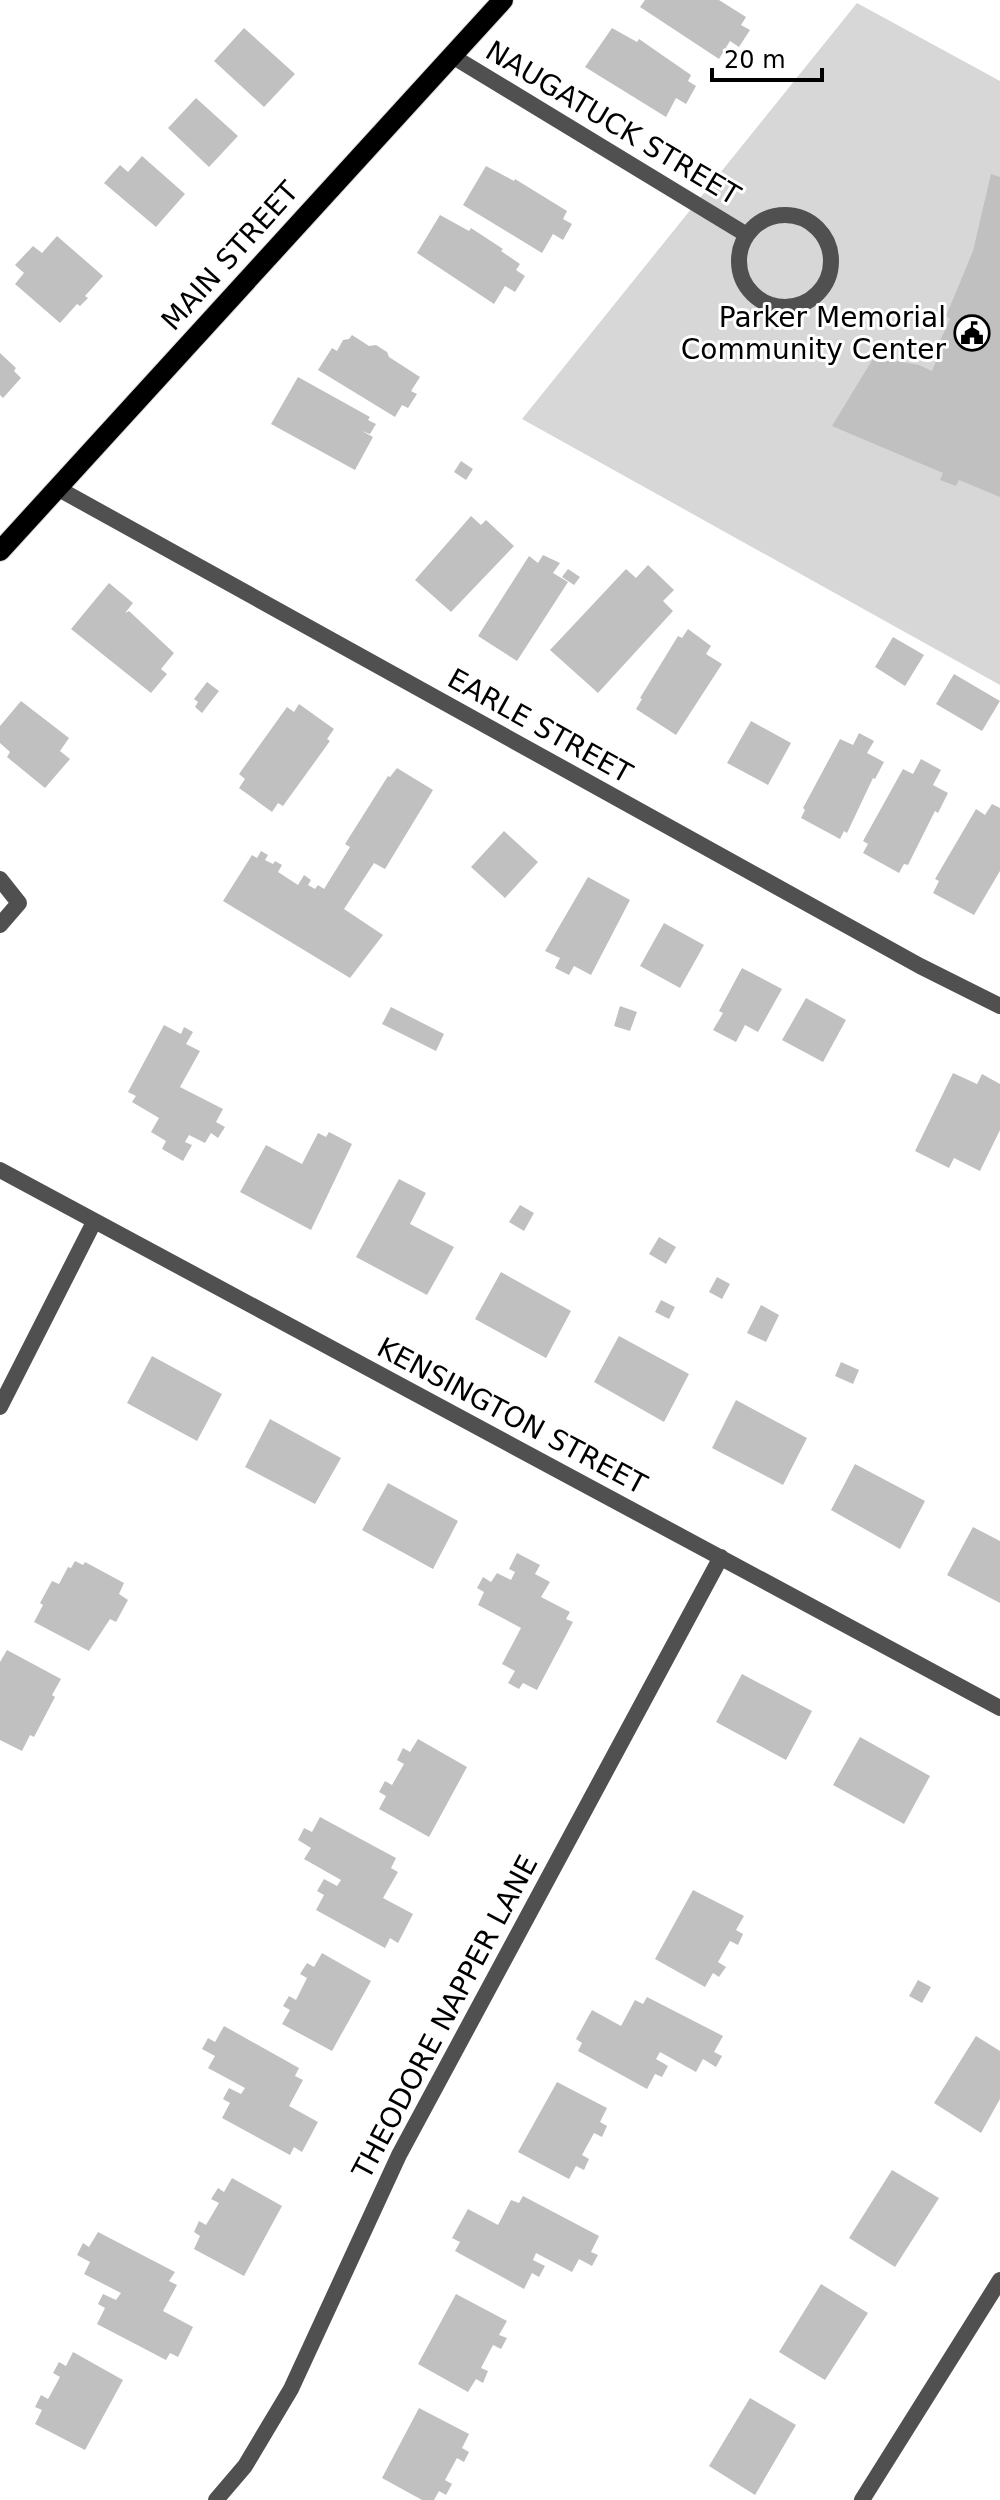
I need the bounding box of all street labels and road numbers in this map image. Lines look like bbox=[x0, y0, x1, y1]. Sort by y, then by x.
street label: NAUGATUCK STREET bbox=[480, 34, 747, 212]
street label: MAIN STREET bbox=[155, 174, 306, 337]
street label: EARLE STREET bbox=[442, 662, 639, 791]
street label: KENSINGTON STREET bbox=[372, 1331, 653, 1502]
street label: THEODORE NAPPER LANE bbox=[345, 1850, 544, 2185]

